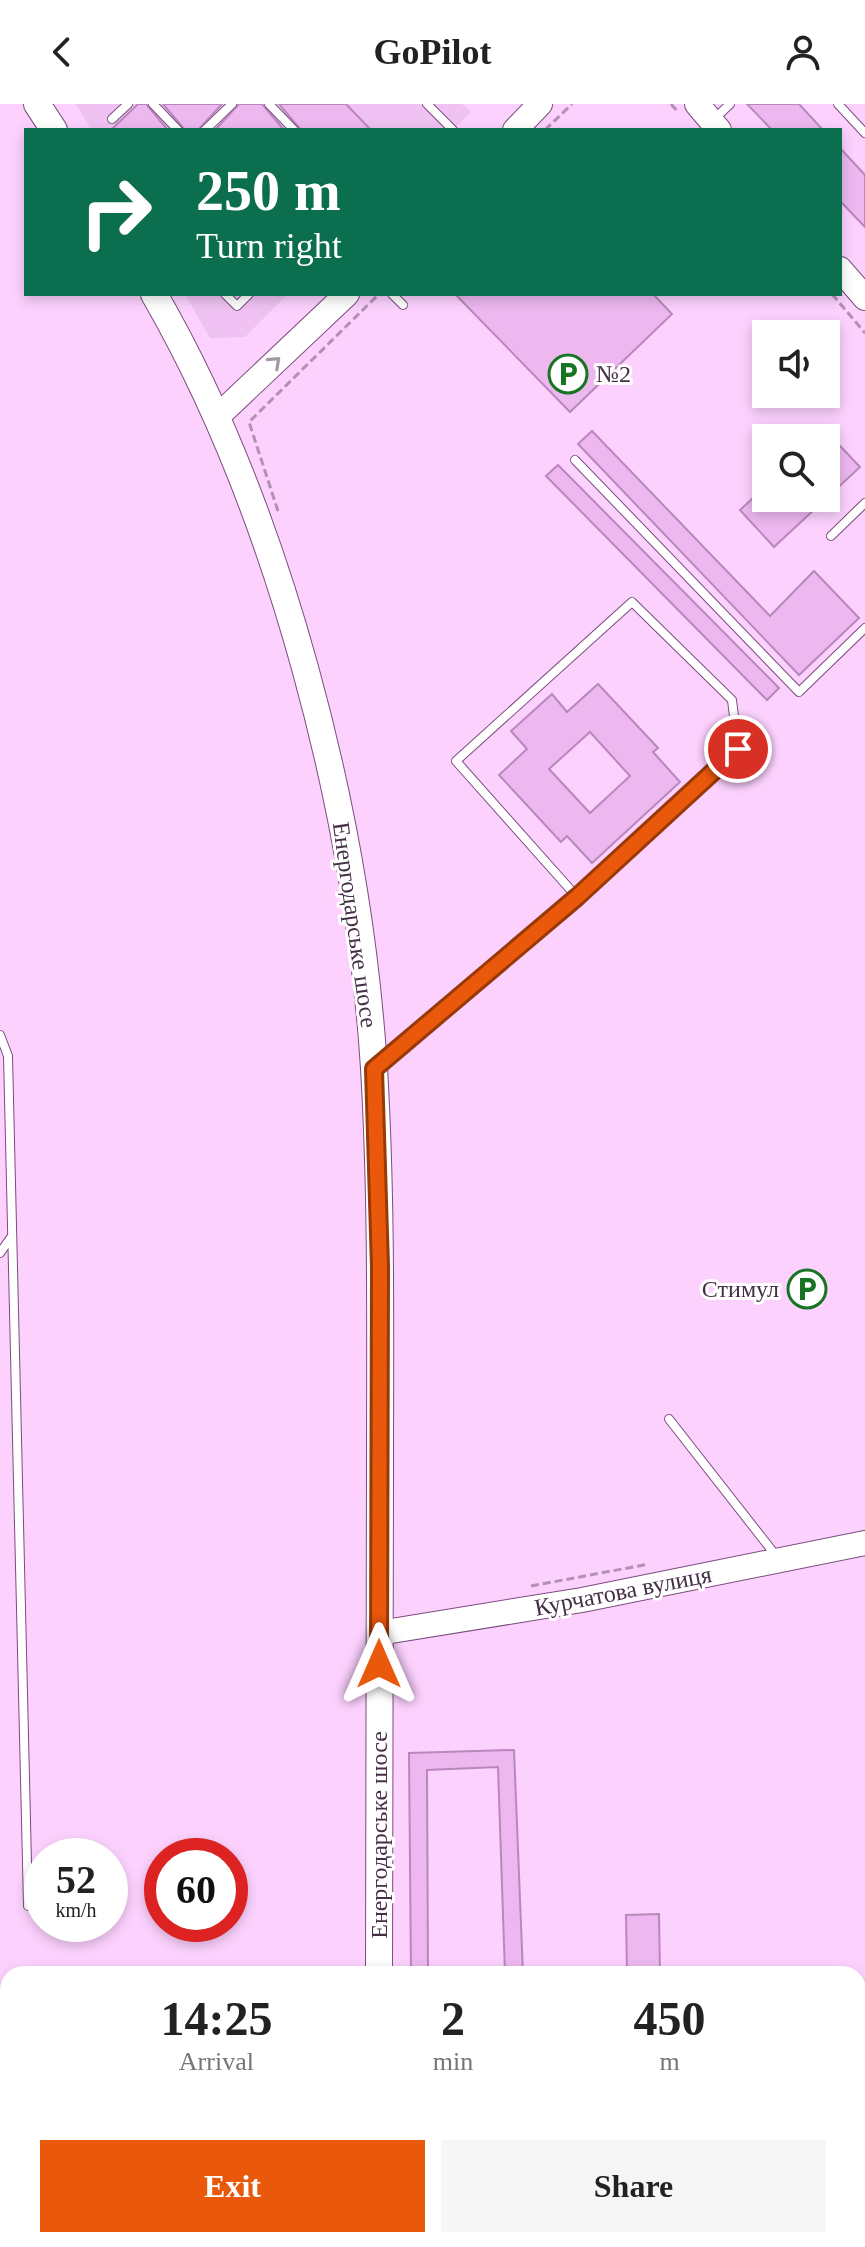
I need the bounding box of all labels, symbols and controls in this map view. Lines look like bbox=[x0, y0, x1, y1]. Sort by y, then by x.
icon: back bbox=[40, 30, 84, 74]
icon: person bbox=[781, 30, 825, 74]
text: GoPilot bbox=[374, 32, 491, 72]
icon: right bbox=[64, 160, 168, 264]
text: 250 m bbox=[196, 160, 341, 222]
text: Turn right bbox=[196, 226, 342, 266]
map controls bbox=[752, 320, 840, 512]
button: sound bbox=[752, 320, 840, 408]
parking icon: №2 bbox=[547, 353, 589, 395]
one-way arrow bbox=[265, 358, 280, 372]
place label: №2 bbox=[596, 361, 631, 387]
button: search bbox=[752, 424, 840, 512]
pin bbox=[704, 715, 772, 783]
icon: arrive bbox=[716, 727, 760, 771]
street label: Енергодарське шосе bbox=[328, 820, 382, 1030]
parking icon: Стимул bbox=[786, 1268, 828, 1310]
place label: Стимул bbox=[702, 1276, 779, 1302]
street label: Курчатова вулиця bbox=[532, 1561, 714, 1621]
position arrow bbox=[337, 1622, 421, 1706]
street label: Енергодарське шосе bbox=[366, 1731, 392, 1939]
speed limit sign: 60 bbox=[144, 1838, 248, 1942]
text: 52 bbox=[56, 1857, 96, 1902]
text: km/h bbox=[55, 1899, 97, 1921]
text: 14:25 bbox=[160, 1992, 272, 2045]
text: 2 bbox=[441, 1992, 465, 2045]
text: 450 bbox=[634, 1992, 706, 2045]
text: Arrival bbox=[179, 2047, 254, 2076]
text: min bbox=[433, 2047, 473, 2076]
text: m bbox=[659, 2047, 680, 2076]
button: Exit bbox=[40, 2140, 425, 2232]
button: Share bbox=[441, 2140, 826, 2232]

